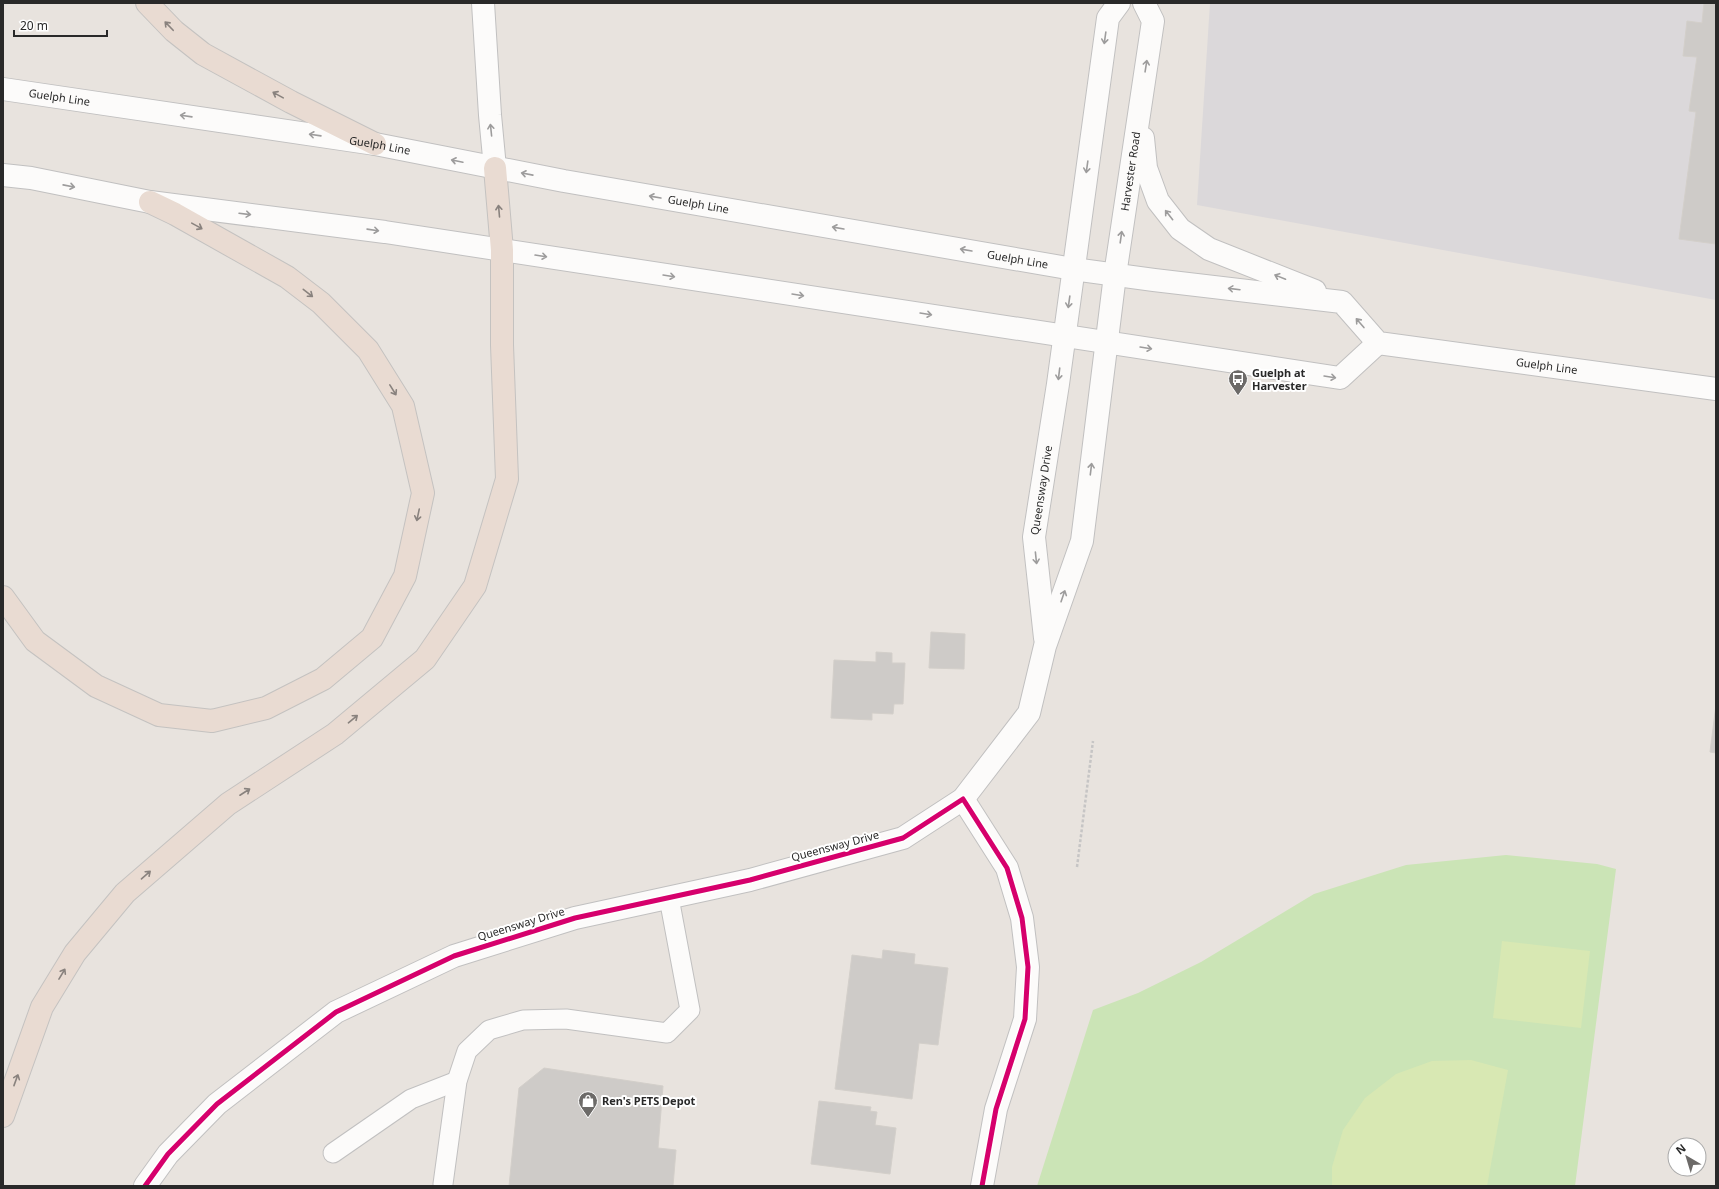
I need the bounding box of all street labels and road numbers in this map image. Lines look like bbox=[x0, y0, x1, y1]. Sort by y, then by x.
street label: Guelph Line bbox=[28, 85, 91, 109]
street label: Harvester Road bbox=[1117, 131, 1143, 212]
street label: Guelph Line bbox=[348, 132, 412, 158]
street label: Guelph Line bbox=[667, 191, 730, 216]
street label: Guelph Line bbox=[986, 246, 1050, 272]
street label: Guelph Line bbox=[1515, 354, 1578, 377]
street label: Queensway Drive bbox=[1026, 444, 1055, 536]
street label: Queensway Drive bbox=[789, 827, 880, 864]
street label: Queensway Drive bbox=[475, 903, 566, 944]

